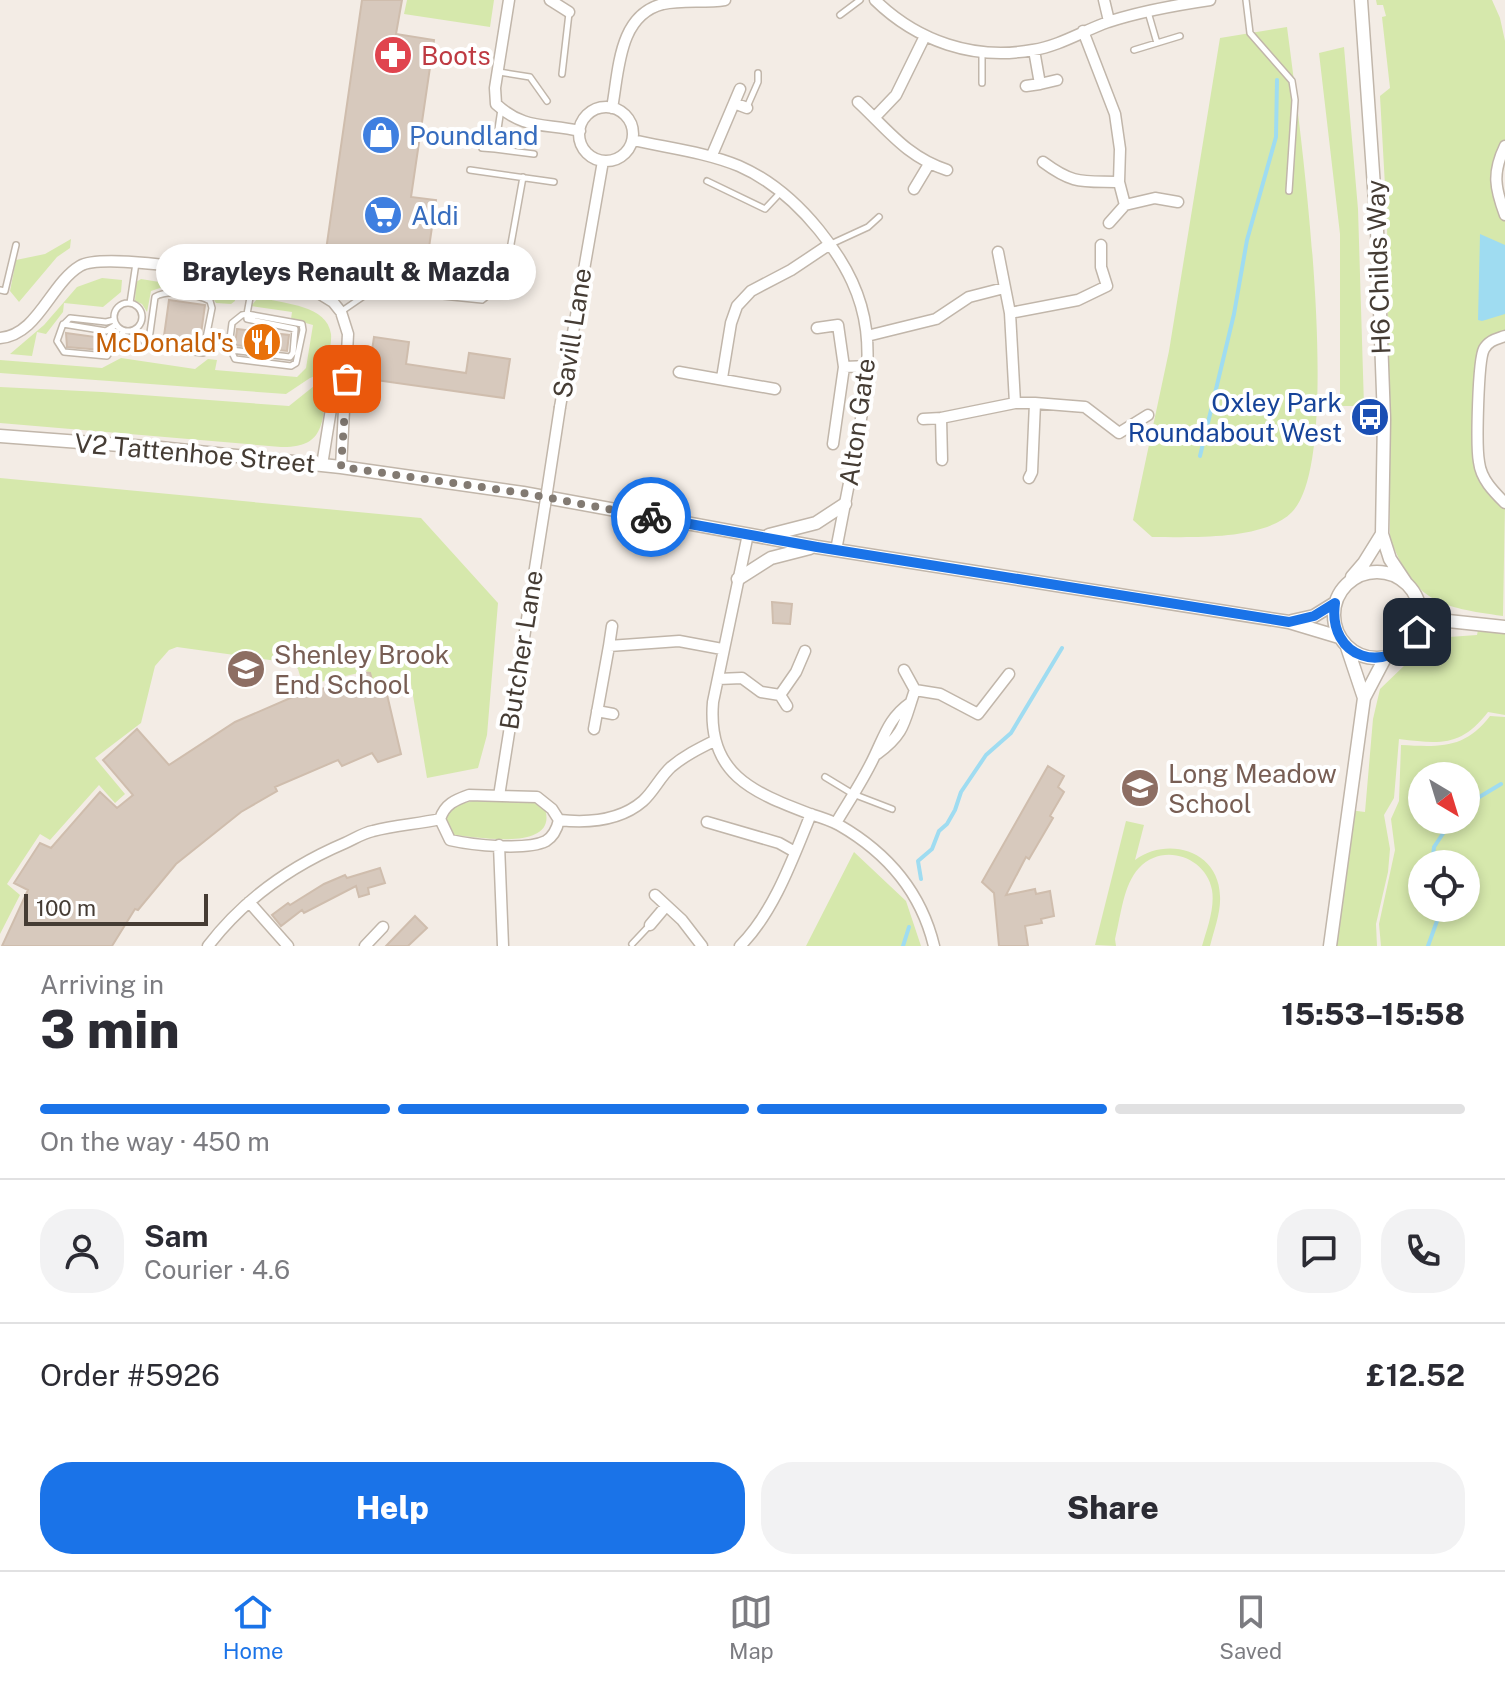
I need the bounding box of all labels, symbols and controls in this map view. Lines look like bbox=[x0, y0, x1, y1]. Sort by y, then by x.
pharmacy icon: Boots bbox=[372, 34, 414, 76]
place label: Boots bbox=[421, 40, 491, 71]
shop icon: Poundland bbox=[360, 114, 402, 156]
place label: Poundland bbox=[409, 120, 539, 151]
street label: H6 Childs Way bbox=[1359, 179, 1397, 355]
supermarket icon: Aldi bbox=[362, 194, 404, 236]
place label: Aldi bbox=[411, 200, 459, 231]
callout: Brayleys Renault & Mazda bbox=[157, 243, 537, 299]
text: Brayleys Renault & Mazda bbox=[182, 256, 510, 287]
street label: Savill Lane bbox=[546, 266, 598, 400]
restaurant icon: McDonald's bbox=[241, 321, 283, 363]
place label: McDonald's bbox=[95, 327, 234, 358]
pin bbox=[313, 345, 381, 413]
street label: Alton Gate bbox=[833, 356, 881, 488]
icon: bag bbox=[325, 357, 369, 401]
place label: Oxley Park Roundabout West bbox=[1128, 387, 1342, 448]
bus stop icon: Oxley Park Roundabout West bbox=[1349, 396, 1391, 438]
street label: V2 Tattenhoe Street bbox=[73, 427, 317, 479]
courier bbox=[611, 477, 691, 557]
icon: bike bbox=[629, 495, 673, 539]
street label: Butcher Lane bbox=[493, 568, 549, 732]
pin bbox=[1383, 598, 1451, 666]
icon: home bbox=[1395, 610, 1439, 654]
place label: Shenley Brook End School bbox=[274, 639, 449, 700]
school or university icon: Shenley Brook End School bbox=[225, 648, 267, 690]
place label: Long Meadow School bbox=[1168, 758, 1337, 819]
north arrow bbox=[1408, 762, 1480, 834]
map controls bbox=[1408, 762, 1480, 922]
school or university icon: Long Meadow School bbox=[1119, 767, 1161, 809]
button: locate bbox=[1408, 850, 1480, 922]
scale bar bbox=[24, 890, 208, 926]
text: 100 m bbox=[36, 895, 96, 921]
text: Arriving in bbox=[40, 969, 164, 1000]
text: 15:53–15:58 bbox=[1281, 996, 1465, 1032]
text: 3 min bbox=[40, 999, 180, 1060]
text: On the way · 450 m bbox=[40, 1126, 270, 1157]
button: person bbox=[40, 1209, 124, 1293]
button: chat bbox=[1277, 1209, 1361, 1293]
button: phone bbox=[1381, 1209, 1465, 1293]
text: Sam bbox=[144, 1218, 208, 1254]
text: Courier · 4.6 bbox=[144, 1254, 290, 1285]
text: Order #5926 bbox=[40, 1357, 220, 1393]
text: £12.52 bbox=[1366, 1357, 1465, 1393]
button: Help bbox=[40, 1462, 745, 1554]
button: Share bbox=[761, 1462, 1465, 1554]
tab: Home bbox=[223, 1590, 283, 1664]
tab: Map bbox=[729, 1590, 774, 1664]
tab: Saved bbox=[1219, 1590, 1282, 1664]

